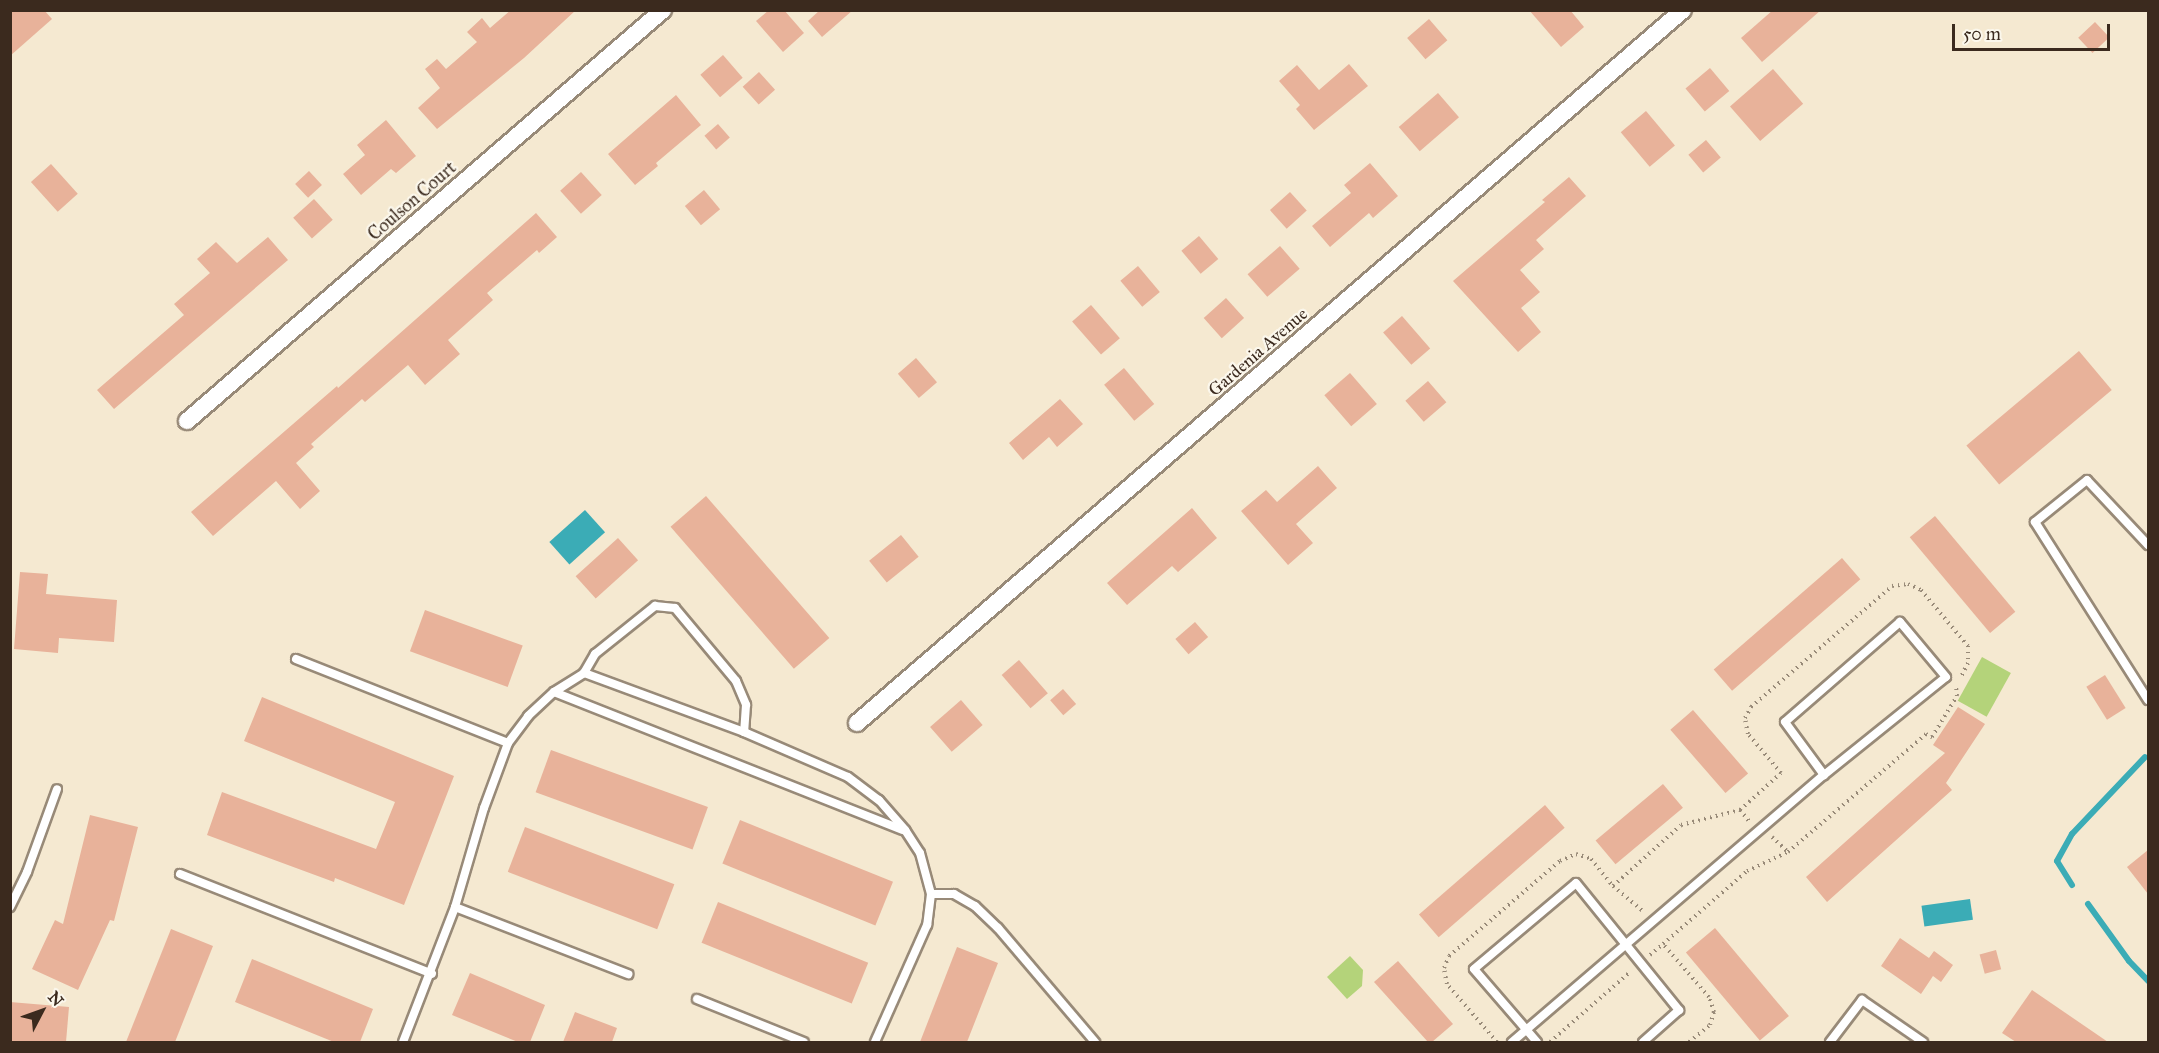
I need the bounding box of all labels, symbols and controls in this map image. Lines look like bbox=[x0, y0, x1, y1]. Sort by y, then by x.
scale bar bbox=[1955, 12, 2112, 50]
text: 50 m bbox=[1963, 23, 2001, 45]
street label: Coulson Court bbox=[364, 157, 460, 245]
street label: Gardenia Avenue bbox=[1204, 303, 1312, 401]
north arrow bbox=[12, 981, 72, 1041]
text: N bbox=[44, 988, 68, 1010]

